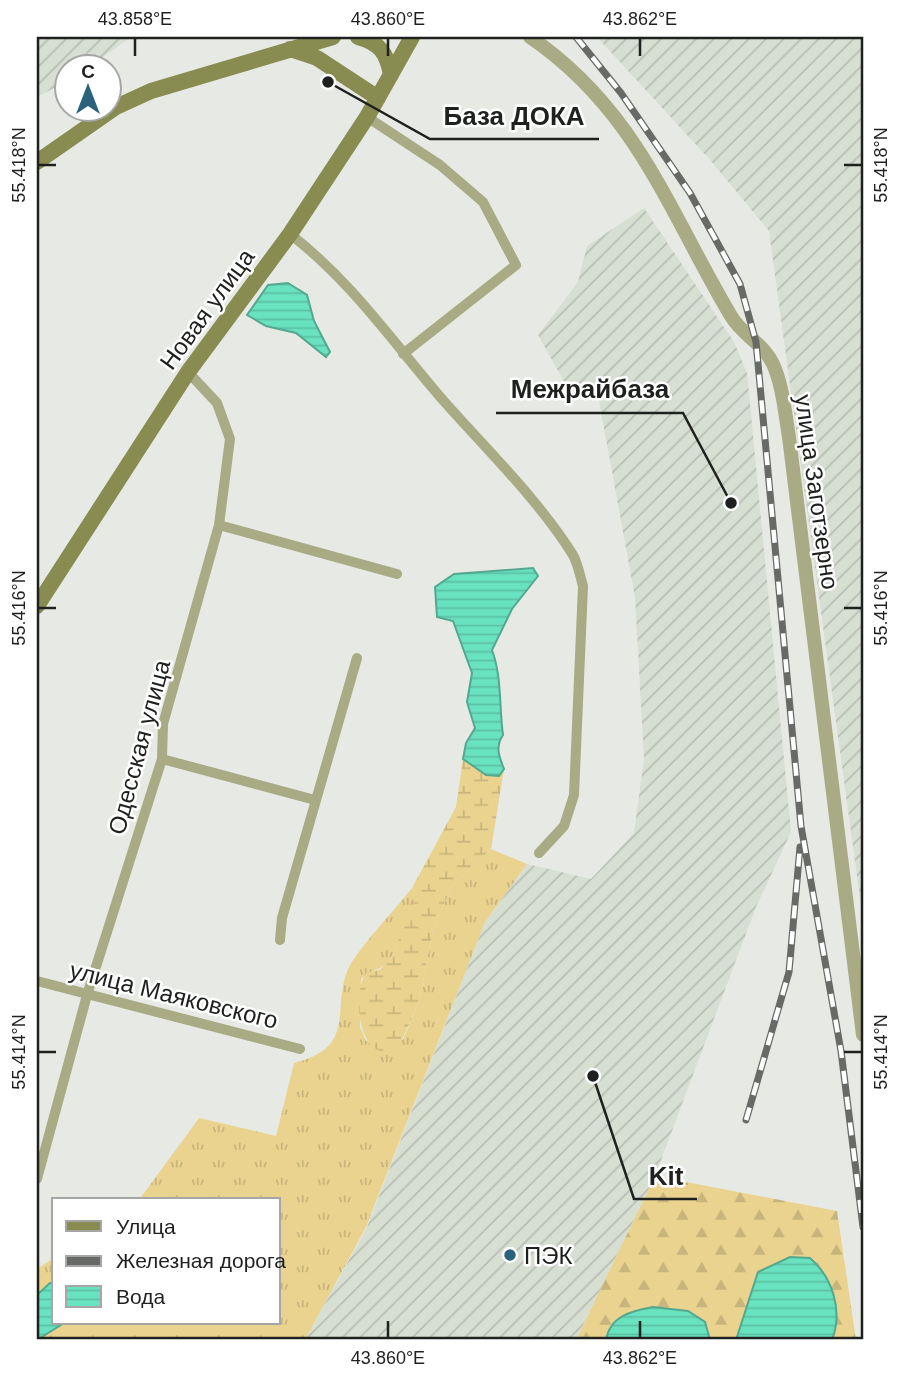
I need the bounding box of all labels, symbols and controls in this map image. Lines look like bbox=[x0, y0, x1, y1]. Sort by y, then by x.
text: 43.858°E bbox=[98, 9, 172, 29]
text: 43.860°E bbox=[351, 9, 425, 29]
text: 43.862°E bbox=[603, 9, 677, 29]
north arrow bbox=[52, 52, 122, 122]
text: С bbox=[81, 61, 95, 82]
callout: База ДОКА bbox=[430, 92, 599, 139]
text: База ДОКА bbox=[443, 101, 585, 131]
text: 55.418°N bbox=[9, 127, 29, 203]
text: 55.418°N bbox=[871, 127, 891, 203]
street label: Новая улица bbox=[154, 243, 260, 374]
callout: Межрайбаза bbox=[496, 366, 683, 413]
text: Межрайбаза bbox=[511, 374, 670, 404]
street label: улица Заготзерно bbox=[790, 393, 844, 591]
text: 55.416°N bbox=[9, 570, 29, 646]
text: 55.416°N bbox=[871, 570, 891, 646]
street label: Одесская улица bbox=[103, 656, 175, 837]
street label: улица Маяковского bbox=[67, 956, 281, 1034]
text: 55.414°N bbox=[9, 1014, 29, 1090]
text: 55.414°N bbox=[871, 1014, 891, 1090]
callout: Kit bbox=[634, 1152, 697, 1199]
text: Kit bbox=[649, 1161, 684, 1191]
legend bbox=[52, 1198, 280, 1324]
text: Улица bbox=[116, 1215, 176, 1238]
place label: ПЭК bbox=[524, 1242, 573, 1269]
marker: ПЭК bbox=[502, 1247, 518, 1263]
text: Железная дорога bbox=[116, 1249, 286, 1272]
text: Вода bbox=[116, 1285, 165, 1308]
text: 43.860°E bbox=[351, 1348, 425, 1368]
text: 43.862°E bbox=[603, 1348, 677, 1368]

